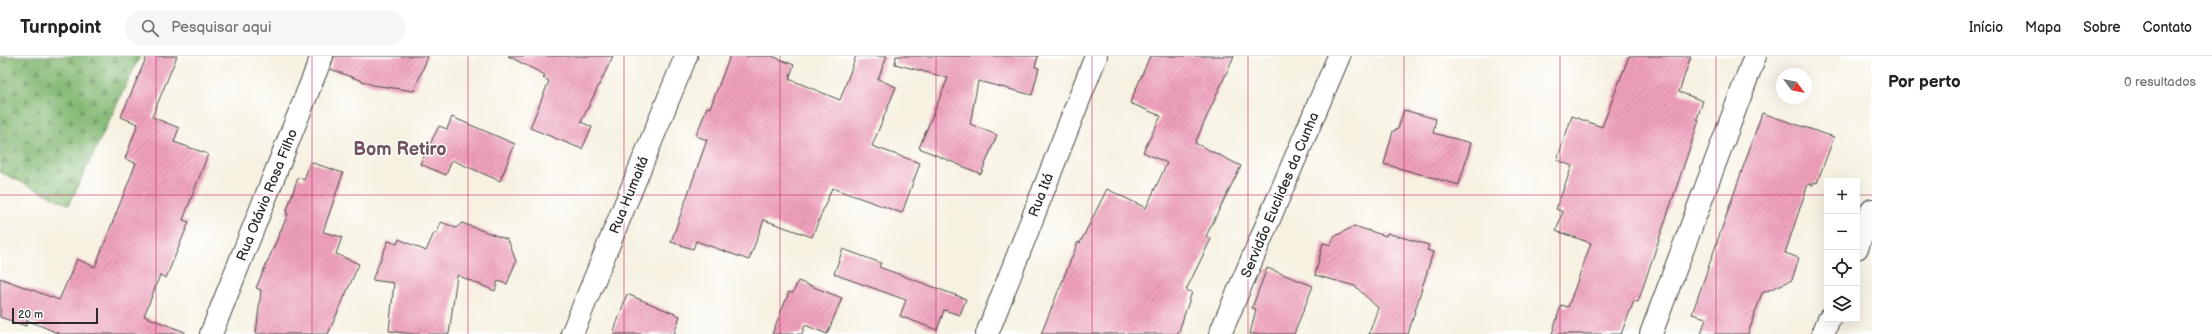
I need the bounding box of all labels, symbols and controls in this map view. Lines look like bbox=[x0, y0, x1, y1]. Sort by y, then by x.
search box bbox=[125, 10, 405, 46]
text: Turnpoint bbox=[20, 16, 101, 39]
icon: search bbox=[139, 17, 161, 39]
text: Pesquisar aqui bbox=[171, 18, 271, 37]
text: Início bbox=[1969, 19, 2003, 36]
text: Mapa bbox=[2025, 19, 2061, 36]
text: Sobre bbox=[2083, 19, 2121, 36]
text: Contato bbox=[2143, 19, 2192, 36]
north arrow bbox=[1776, 68, 1812, 104]
text: Por perto bbox=[1888, 72, 1961, 92]
text: 0 resultados bbox=[2124, 74, 2196, 90]
street label: Servidão Euclides da Cunha bbox=[1237, 110, 1323, 280]
street label: Rua Otávio Rosa Filho bbox=[233, 127, 301, 263]
district label: Bom Retiro bbox=[353, 139, 447, 160]
street label: Rua Humaitá bbox=[606, 154, 652, 236]
street label: Rua Itá bbox=[1025, 171, 1057, 219]
map controls bbox=[1824, 178, 1860, 322]
button: + bbox=[1824, 178, 1860, 214]
button: − bbox=[1824, 214, 1860, 250]
button: locate bbox=[1824, 250, 1860, 286]
button: layers bbox=[1824, 286, 1860, 322]
scale bar bbox=[12, 306, 98, 325]
text: 20 m bbox=[18, 308, 43, 321]

